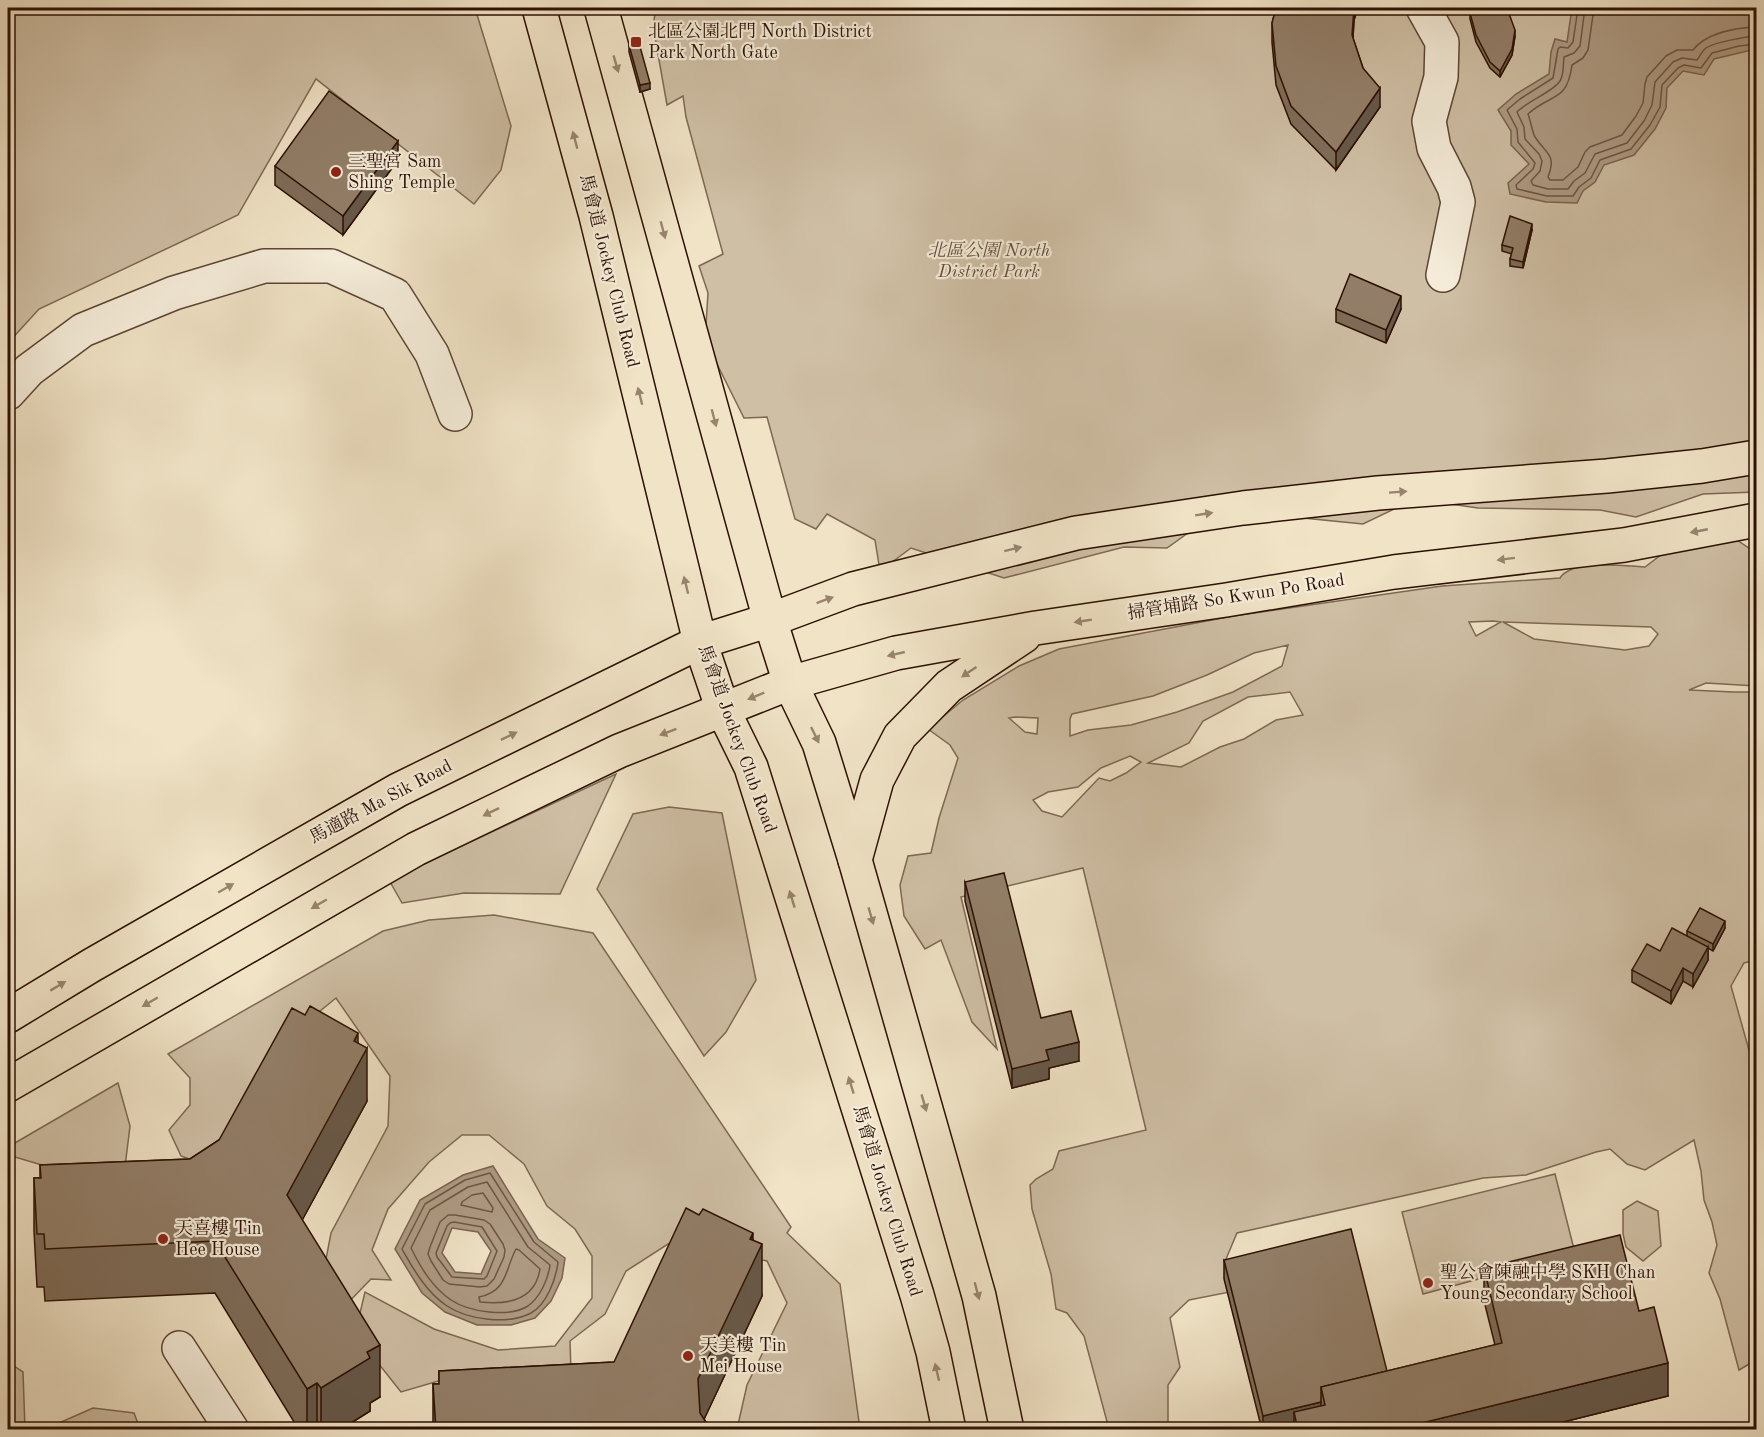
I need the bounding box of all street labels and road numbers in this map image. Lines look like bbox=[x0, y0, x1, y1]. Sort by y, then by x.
street label: 馬會道 Jockey Club Road bbox=[576, 172, 644, 370]
street label: 掃管埔路 So Kwun Po Road bbox=[1126, 569, 1346, 623]
street label: 馬會道 Jockey Club Road bbox=[695, 642, 781, 835]
street label: 馬適路 Ma Sik Road bbox=[306, 755, 455, 847]
street label: 馬會道 Jockey Club Road bbox=[849, 1103, 927, 1299]

